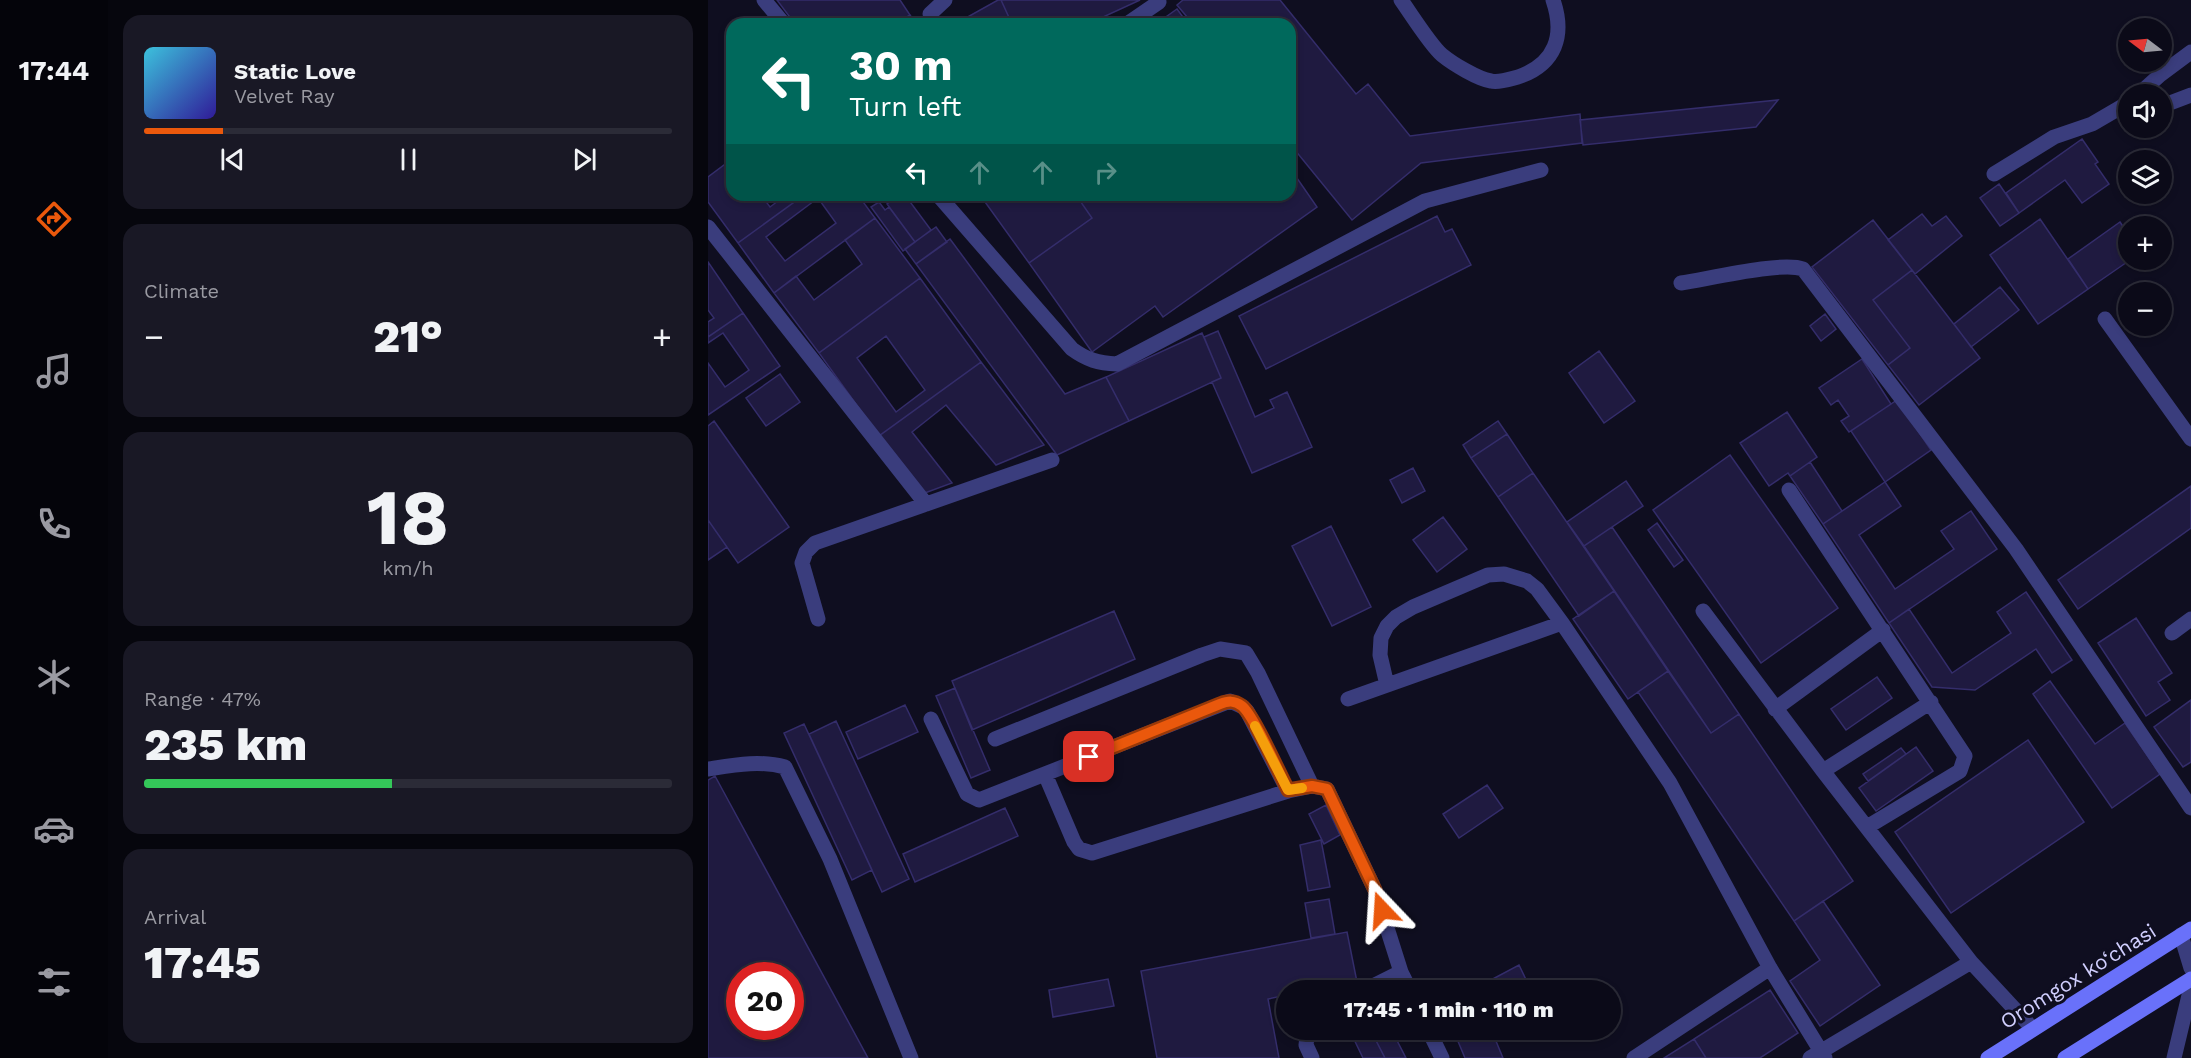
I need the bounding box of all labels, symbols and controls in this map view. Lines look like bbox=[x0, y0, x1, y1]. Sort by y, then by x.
north arrow bbox=[2118, 18, 2172, 72]
map controls bbox=[2118, 18, 2172, 336]
text: 30 m bbox=[849, 41, 953, 90]
icon: left bbox=[750, 42, 828, 120]
text: 17:44 bbox=[19, 55, 89, 87]
text: Static Love bbox=[234, 59, 356, 84]
text: Velvet Ray bbox=[234, 84, 335, 108]
button: sound bbox=[2118, 84, 2172, 138]
text: Turn left bbox=[849, 91, 961, 123]
icon: previous bbox=[216, 143, 249, 176]
icon: pause bbox=[392, 143, 425, 176]
icon: next bbox=[568, 143, 601, 176]
button: layers bbox=[2118, 150, 2172, 204]
icon: left bbox=[900, 156, 933, 189]
icon: ahead bbox=[963, 156, 996, 189]
icon: ahead bbox=[1026, 156, 1059, 189]
icon: right bbox=[1089, 156, 1122, 189]
icon: directions bbox=[33, 198, 75, 240]
button: + bbox=[2118, 216, 2172, 270]
text: Climate bbox=[144, 279, 219, 303]
button: − bbox=[2118, 282, 2172, 336]
text: 21° bbox=[373, 310, 443, 363]
text: − bbox=[144, 317, 164, 356]
text: + bbox=[652, 317, 672, 356]
icon: music bbox=[33, 350, 75, 392]
text: 18 bbox=[367, 471, 449, 563]
icon: phone bbox=[33, 503, 75, 545]
text: km/h bbox=[382, 556, 434, 580]
icon: climate bbox=[33, 656, 75, 698]
text: Range · 47% bbox=[144, 687, 261, 711]
text: 235 km bbox=[144, 718, 307, 771]
pin bbox=[1063, 731, 1114, 782]
icon: arrive bbox=[1072, 740, 1105, 773]
icon: car bbox=[33, 808, 75, 850]
position arrow bbox=[1350, 878, 1414, 942]
text: Arrival bbox=[144, 905, 206, 929]
street label: Oromgox ko‘chasi bbox=[1996, 918, 2160, 1034]
text: 17:45 bbox=[144, 936, 261, 989]
icon: filters bbox=[33, 961, 75, 1003]
speed limit sign: 20 bbox=[726, 962, 804, 1040]
text: 17:45 · 1 min · 110 m bbox=[1343, 997, 1554, 1022]

